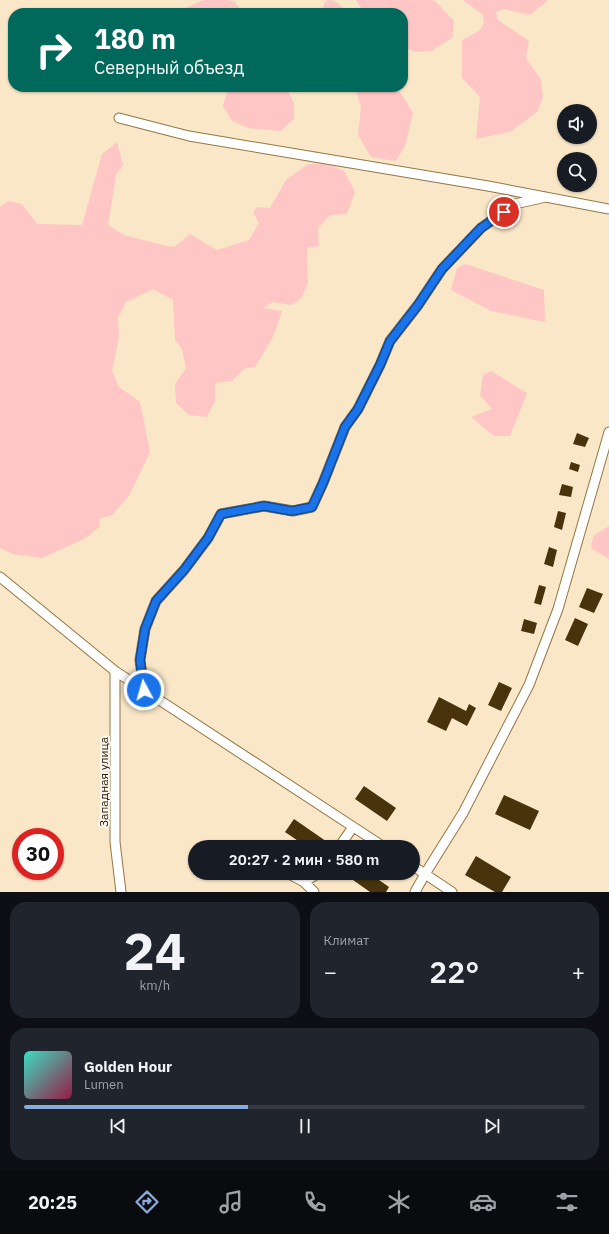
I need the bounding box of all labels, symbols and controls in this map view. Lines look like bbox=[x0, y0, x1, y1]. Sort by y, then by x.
text: 180 m bbox=[94, 20, 176, 57]
icon: right bbox=[28, 24, 80, 76]
text: Северный объезд bbox=[94, 56, 244, 79]
map controls bbox=[557, 104, 597, 192]
button: sound bbox=[557, 104, 597, 144]
button: search bbox=[557, 152, 597, 192]
pin bbox=[487, 195, 521, 229]
icon: arrive bbox=[493, 201, 515, 223]
position arrow bbox=[123, 669, 165, 711]
street label: Западная улица bbox=[96, 736, 111, 827]
speed limit sign: 30 bbox=[12, 828, 64, 880]
text: 20:27 · 2 мин · 580 m bbox=[229, 850, 379, 869]
text: 24 bbox=[124, 917, 186, 984]
text: Климат bbox=[324, 932, 369, 949]
text: 22° bbox=[429, 952, 479, 991]
text: − bbox=[324, 957, 337, 986]
text: + bbox=[572, 957, 585, 986]
text: km/h bbox=[139, 977, 170, 994]
text: Golden Hour bbox=[84, 1057, 172, 1076]
text: Lumen bbox=[84, 1076, 124, 1093]
icon: previous bbox=[107, 1115, 129, 1137]
icon: pause bbox=[294, 1115, 316, 1137]
icon: next bbox=[481, 1115, 503, 1137]
icon: directions bbox=[133, 1188, 161, 1216]
icon: music bbox=[217, 1188, 245, 1216]
icon: phone bbox=[301, 1188, 329, 1216]
icon: climate bbox=[385, 1188, 413, 1216]
icon: car bbox=[469, 1188, 497, 1216]
icon: filters bbox=[553, 1188, 581, 1216]
text: 20:25 bbox=[28, 1191, 77, 1214]

